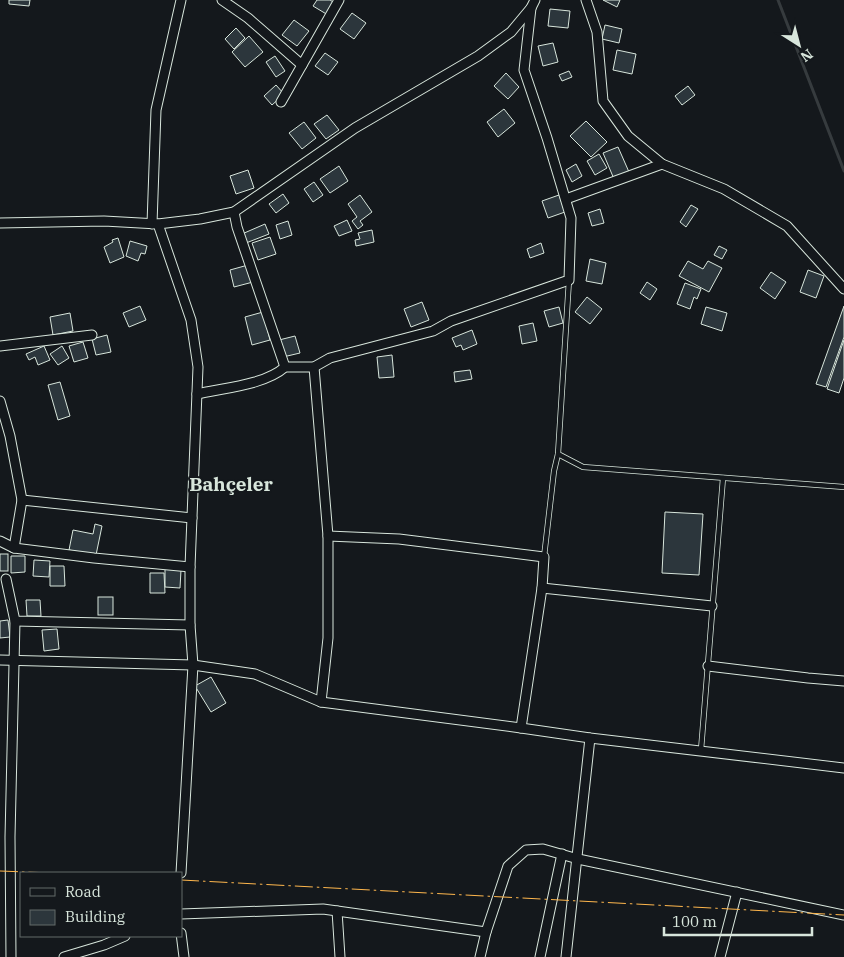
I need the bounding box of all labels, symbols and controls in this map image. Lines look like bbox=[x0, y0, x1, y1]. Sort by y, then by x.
north arrow bbox=[774, 20, 824, 70]
text: N bbox=[797, 45, 816, 66]
district label: Bahçeler bbox=[189, 472, 273, 496]
legend bbox=[20, 872, 182, 937]
text: Road bbox=[65, 882, 101, 901]
scale bar bbox=[664, 904, 812, 936]
text: Building bbox=[65, 907, 125, 926]
text: 100 m bbox=[672, 912, 717, 931]

